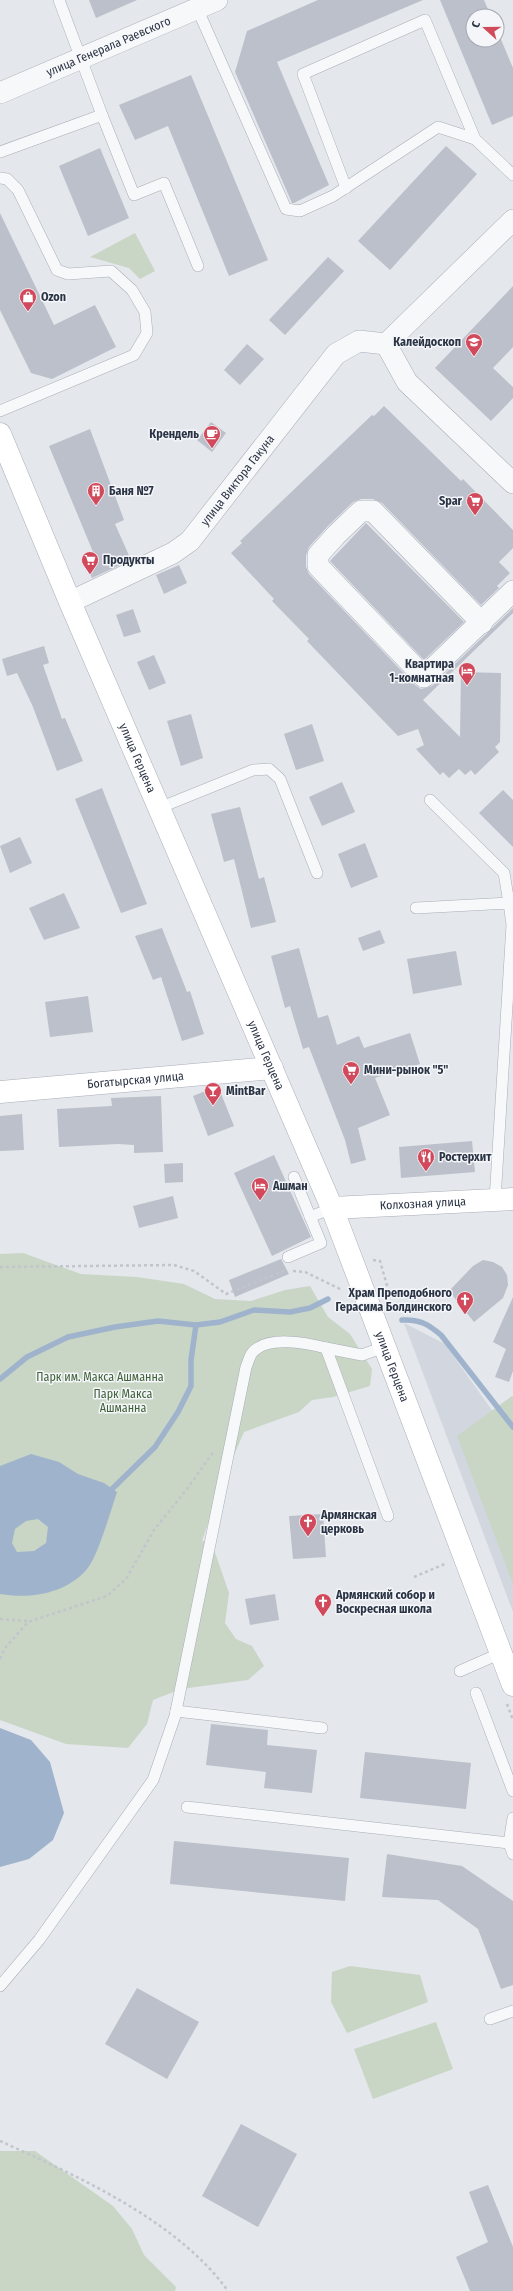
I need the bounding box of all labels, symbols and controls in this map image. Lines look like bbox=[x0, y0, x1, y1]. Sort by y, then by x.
north arrow bbox=[465, 8, 505, 48]
street label: улица Генерала Раевского bbox=[44, 14, 173, 79]
text: С bbox=[469, 19, 483, 30]
shop icon: Ozon bbox=[18, 287, 38, 312]
place label: Ozon bbox=[41, 290, 66, 304]
school or university icon: Калейдоскоп bbox=[464, 332, 484, 357]
place label: Калейдоскоп bbox=[393, 335, 461, 349]
cafe icon: Крендель bbox=[202, 424, 222, 449]
place label: Крендель bbox=[149, 427, 199, 441]
street label: улица Виктора Гакуна bbox=[198, 432, 277, 528]
building icon: Баня №7 bbox=[86, 481, 106, 506]
place label: Баня №7 bbox=[109, 484, 154, 498]
supermarket icon: Spar bbox=[465, 491, 485, 516]
place label: Spar bbox=[439, 494, 463, 508]
supermarket icon: Продукты bbox=[80, 550, 100, 575]
place label: Продукты bbox=[103, 553, 154, 567]
place label: Квартира 1-комнатная bbox=[389, 657, 454, 685]
hotel icon: Квартира 1-комнатная bbox=[457, 661, 477, 686]
street label: улица Герцена bbox=[116, 721, 159, 795]
street label: улица Герцена bbox=[245, 1019, 287, 1092]
supermarket icon: Мини-рынок "5" bbox=[341, 1060, 361, 1085]
place label: Мини-рынок "5" bbox=[364, 1063, 448, 1077]
street label: Богатырская улица bbox=[86, 1069, 185, 1091]
bar icon: MintBar bbox=[203, 1081, 223, 1106]
place label: MintBar bbox=[226, 1084, 266, 1098]
restaurant icon: Ростерхит bbox=[416, 1147, 436, 1172]
place label: Ростерхит bbox=[439, 1150, 492, 1164]
hotel icon: Ашман bbox=[250, 1176, 270, 1201]
place label: Ашман bbox=[272, 1179, 308, 1193]
street label: Колхозная улица bbox=[379, 1194, 466, 1213]
place label: Храм Преподобного Герасима Болдинского bbox=[336, 1286, 453, 1314]
church icon: Храм Преподобного Герасима Болдинского bbox=[455, 1290, 475, 1315]
street label: улица Герцена bbox=[373, 1330, 412, 1404]
park label: Парк им. Макса Ашманна bbox=[36, 1370, 164, 1384]
park label: Парк Макса Ашманна bbox=[94, 1387, 153, 1415]
place label: Армянская церковь bbox=[320, 1508, 377, 1536]
church icon: Армянская церковь bbox=[298, 1512, 318, 1537]
place label: Армянский собор и Воскресная школа bbox=[335, 1588, 435, 1616]
church icon: Армянский собор и Воскресная школа bbox=[313, 1592, 333, 1617]

